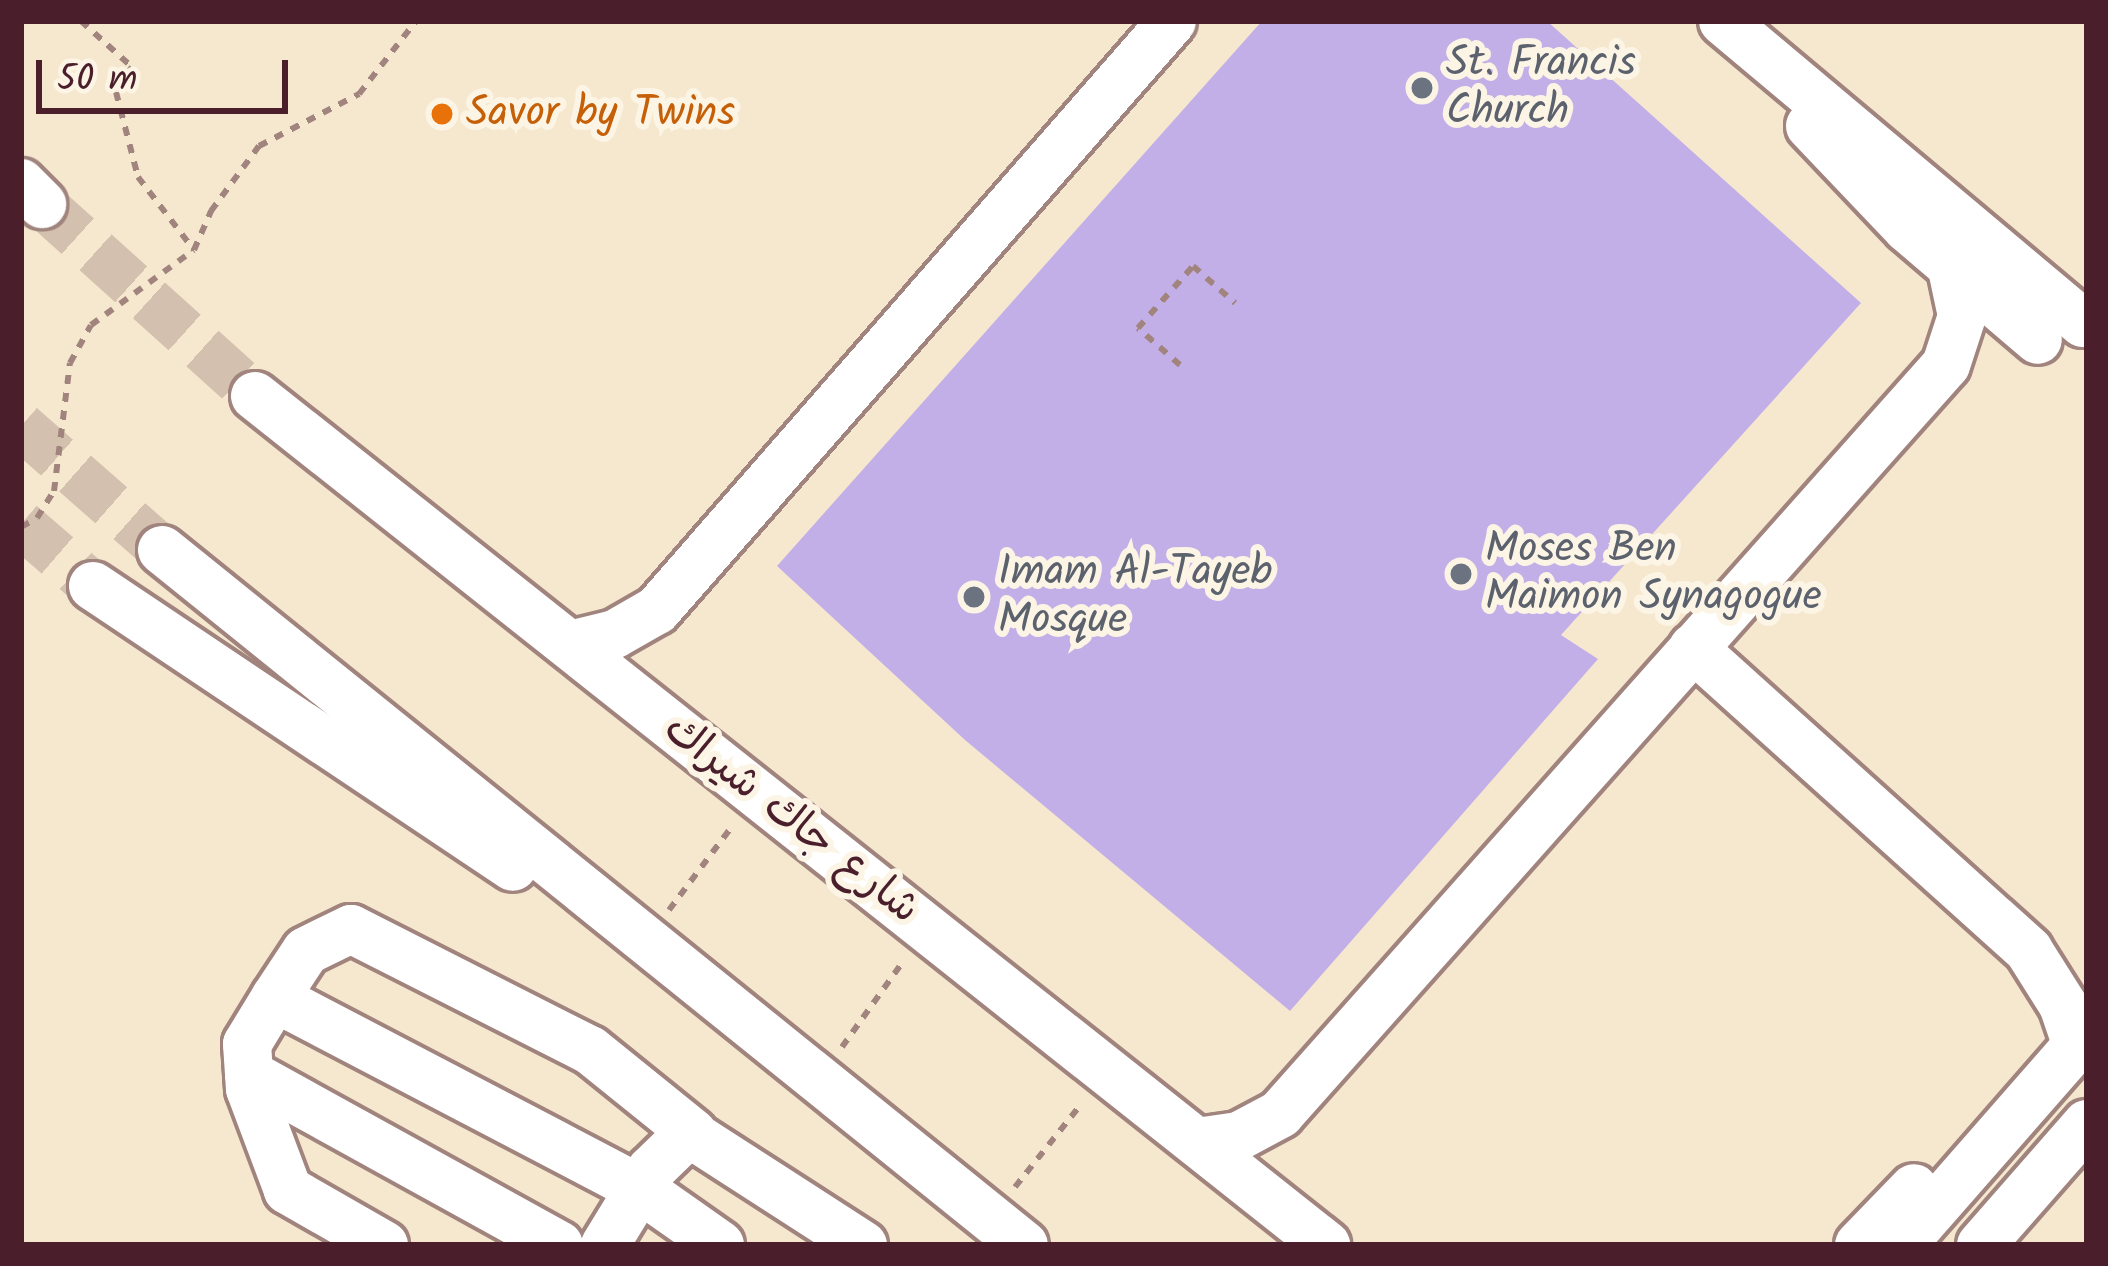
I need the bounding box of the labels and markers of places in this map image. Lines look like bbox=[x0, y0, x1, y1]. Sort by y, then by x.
place label: St. Francis Church bbox=[1446, 39, 1636, 138]
marker: St. Francis Church bbox=[1409, 75, 1435, 101]
place label: Savor by Twins bbox=[466, 89, 735, 139]
marker: Savor by Twins bbox=[429, 101, 455, 127]
place label: Moses Ben Maimon Synagogue bbox=[1485, 525, 1822, 624]
place label: Imam Al-Tayeb Mosque bbox=[998, 548, 1272, 646]
marker: Moses Ben Maimon Synagogue bbox=[1448, 561, 1474, 587]
marker: Imam Al-Tayeb Mosque bbox=[961, 584, 987, 610]

